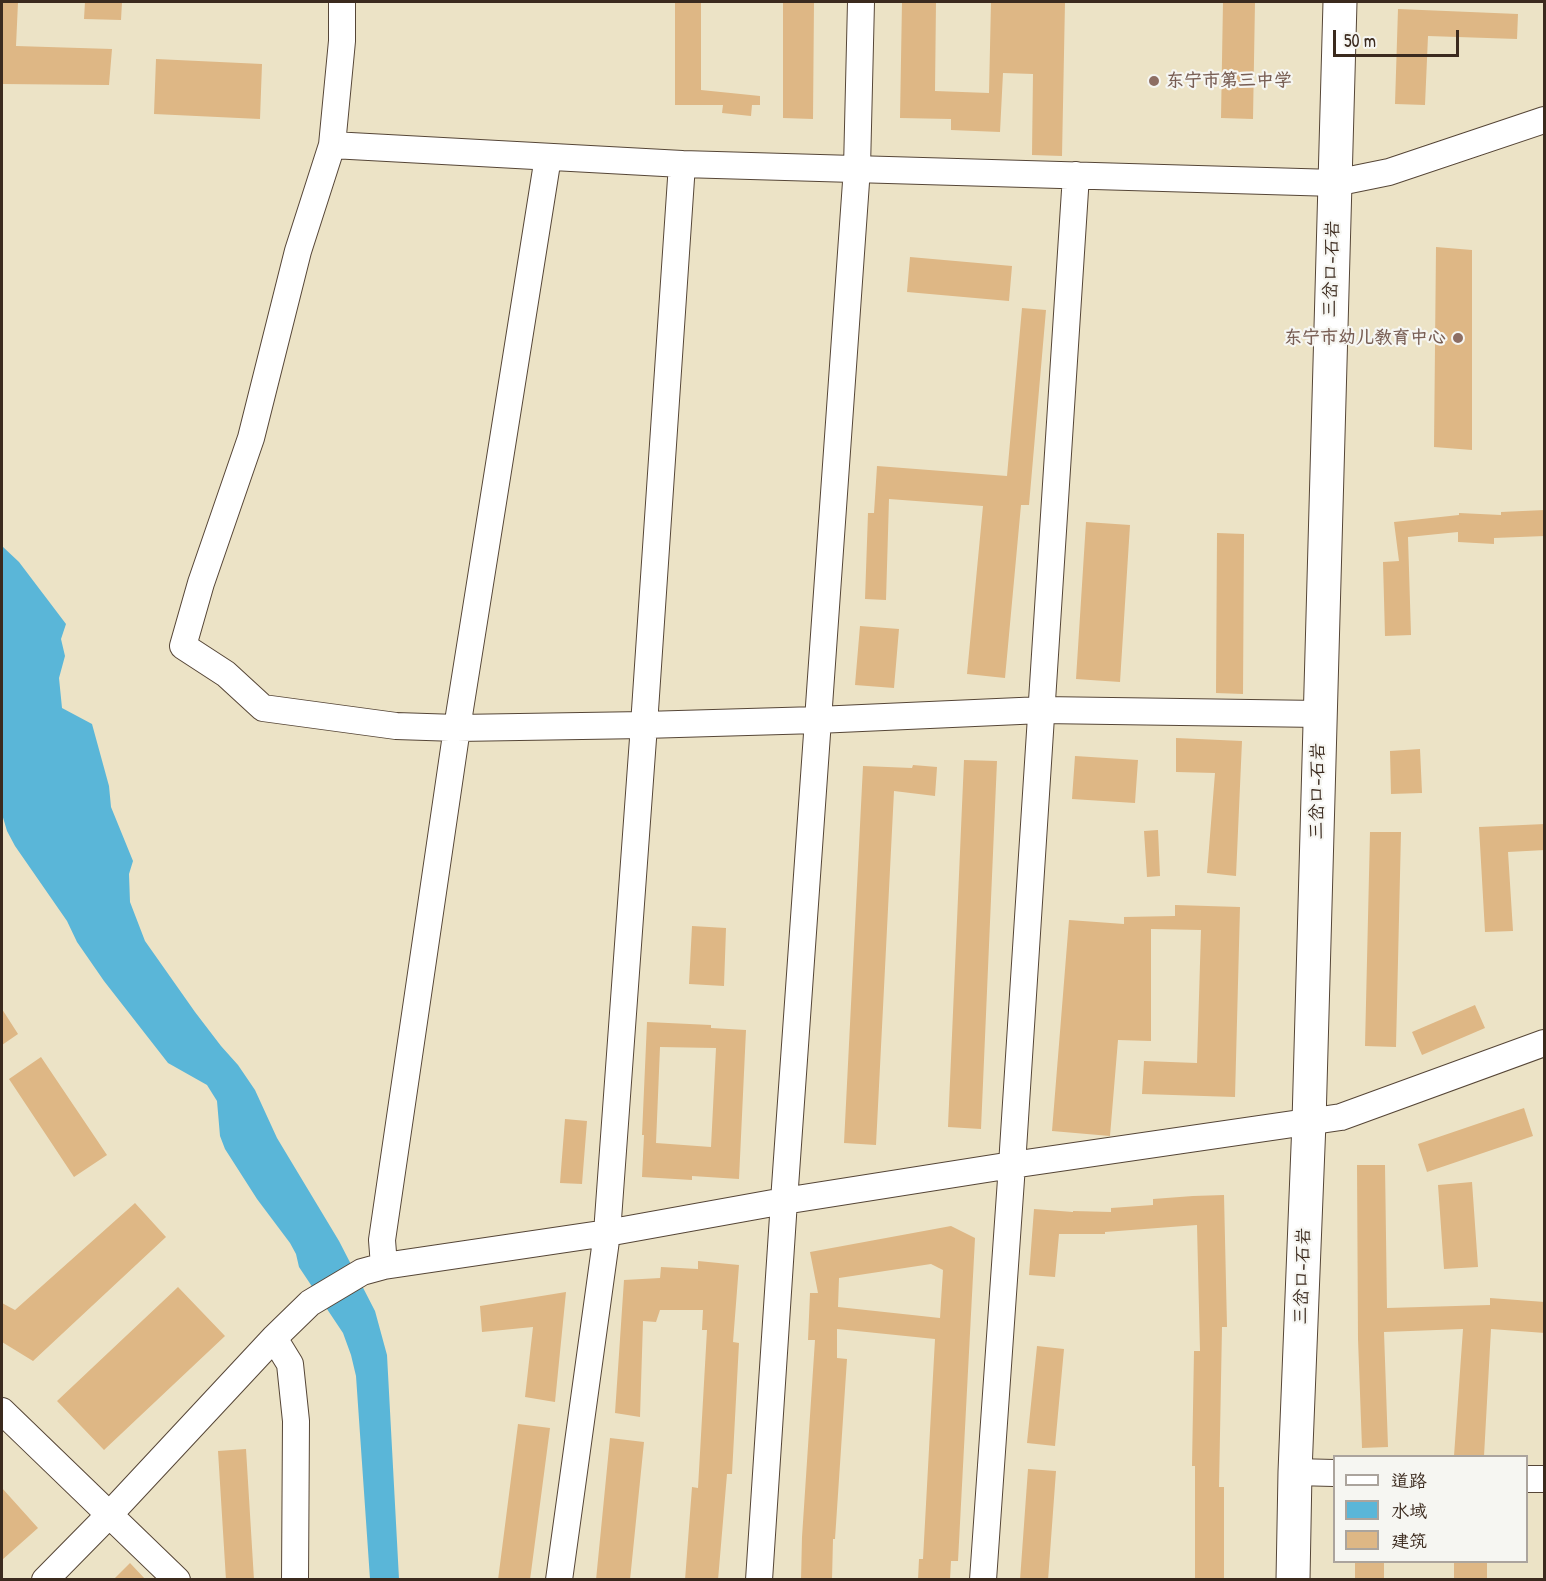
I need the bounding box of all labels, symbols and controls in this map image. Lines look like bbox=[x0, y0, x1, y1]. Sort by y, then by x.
scale bar bbox=[1336, 18, 1462, 56]
text: 50 m bbox=[1344, 28, 1376, 53]
place label: 东宁市第三中学 bbox=[1166, 70, 1292, 92]
marker: 东宁市第三中学 bbox=[1147, 74, 1161, 88]
street label: 三岔口-石岩 bbox=[1320, 220, 1344, 318]
place label: 东宁市幼儿教育中心 bbox=[1284, 327, 1446, 349]
marker: 东宁市幼儿教育中心 bbox=[1451, 331, 1465, 345]
street label: 三岔口-石岩 bbox=[1306, 742, 1330, 840]
street label: 三岔口-石岩 bbox=[1291, 1227, 1315, 1325]
legend bbox=[1333, 1455, 1528, 1563]
text: 道路 bbox=[1391, 1468, 1427, 1493]
text: 水域 bbox=[1391, 1498, 1427, 1523]
text: 建筑 bbox=[1391, 1528, 1427, 1553]

